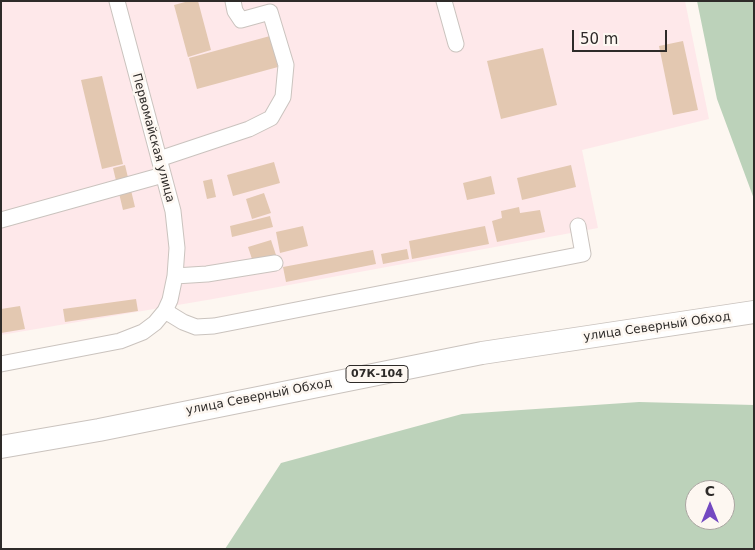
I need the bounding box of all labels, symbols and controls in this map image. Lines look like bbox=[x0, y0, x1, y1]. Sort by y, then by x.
scale bar bbox=[575, 20, 670, 52]
text: 50 m bbox=[580, 30, 618, 48]
street label: Первомайская улица bbox=[129, 72, 177, 204]
street label: улица Северный Обход bbox=[583, 310, 731, 344]
road number: 07К-104 bbox=[346, 366, 408, 382]
street label: улица Северный Обход bbox=[185, 376, 333, 418]
north arrow bbox=[685, 480, 735, 530]
text: С bbox=[705, 483, 715, 499]

